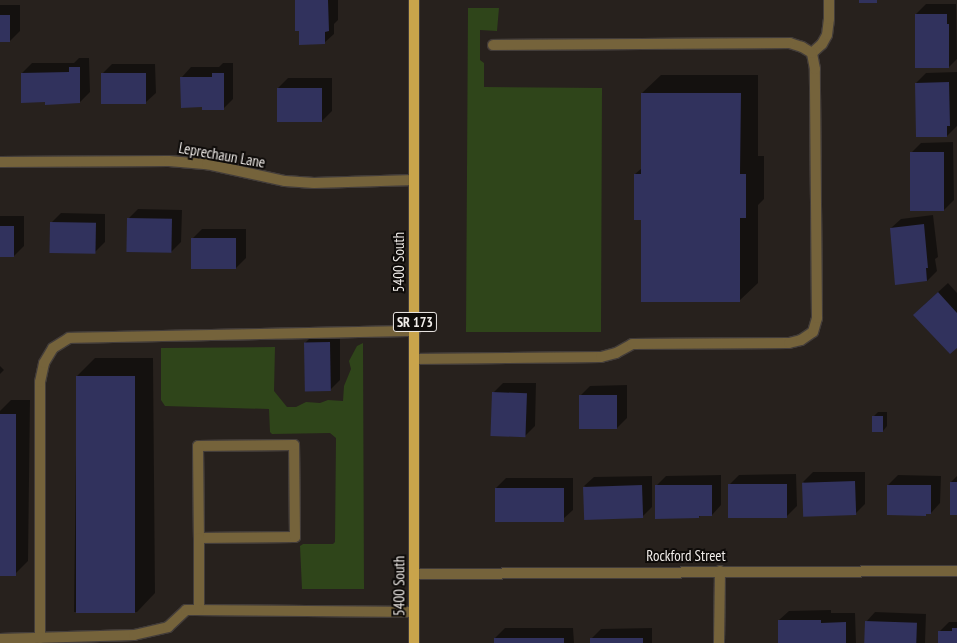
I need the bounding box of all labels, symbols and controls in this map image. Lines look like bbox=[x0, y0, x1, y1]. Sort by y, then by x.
street label: Leprechaun Lane bbox=[177, 139, 267, 171]
street label: 5400 South bbox=[390, 232, 408, 292]
road number: SR 173 bbox=[392, 310, 438, 334]
street label: Rockford Street bbox=[646, 547, 726, 565]
street label: 5400 South bbox=[390, 556, 408, 616]

